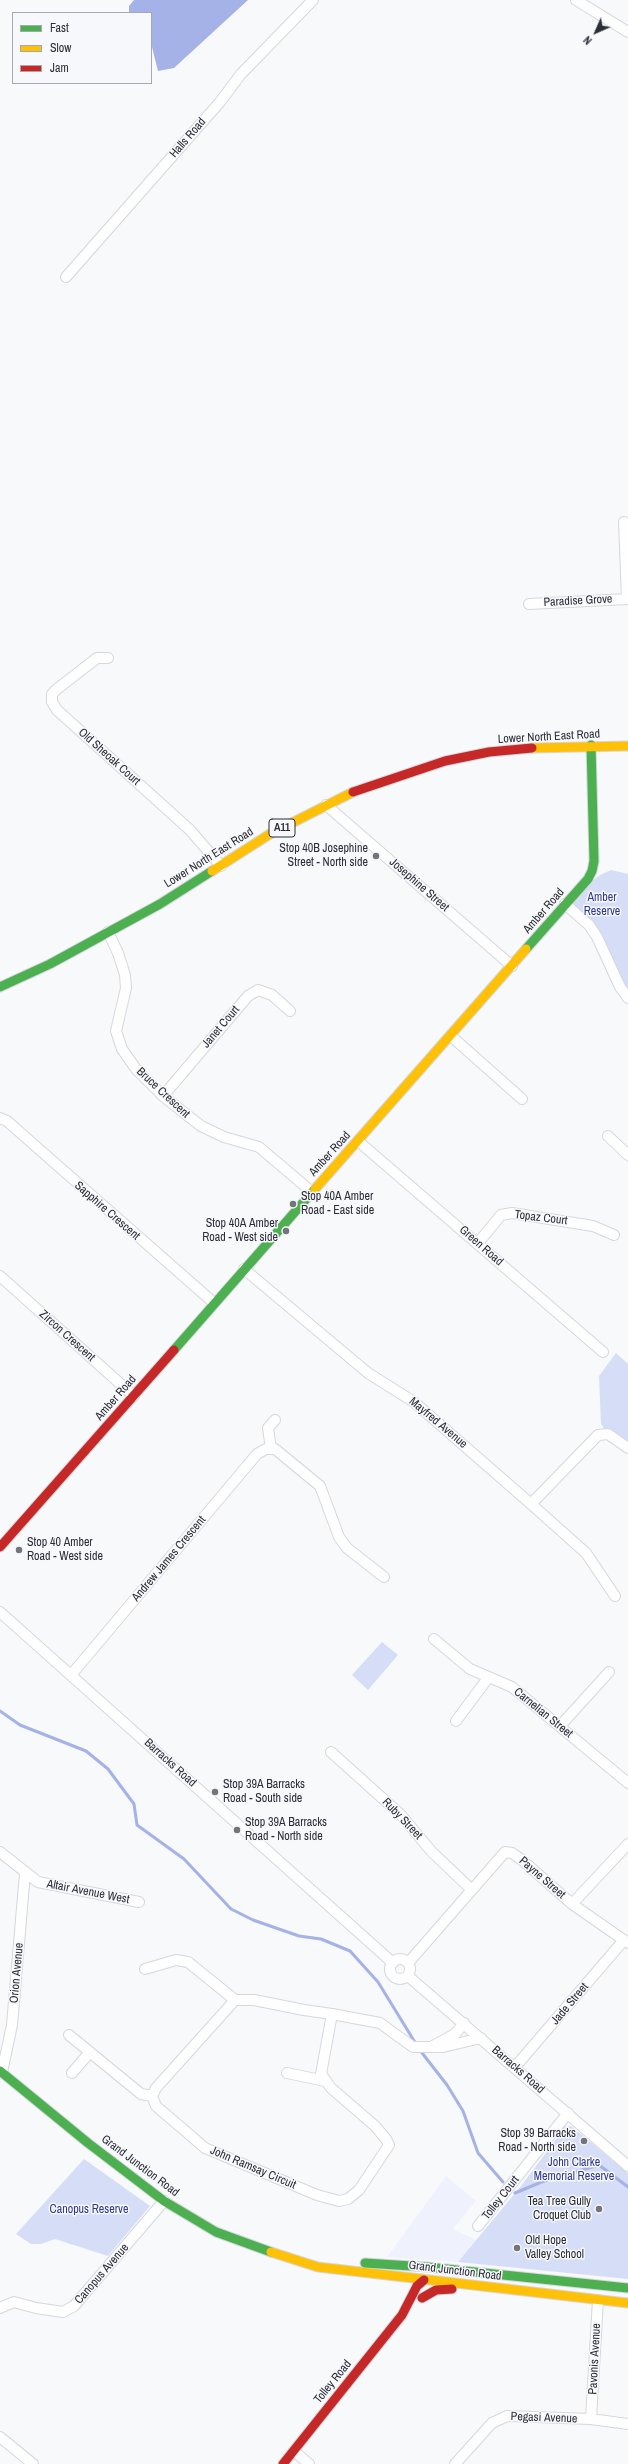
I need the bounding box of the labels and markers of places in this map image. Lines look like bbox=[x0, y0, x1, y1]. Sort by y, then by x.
place label: Stop 40B Josephine Street - North side bbox=[279, 842, 368, 870]
marker: Stop 40B Josephine Street - North side bbox=[371, 851, 381, 861]
place label: Stop 40A Amber Road - East side bbox=[301, 1190, 374, 1218]
marker: Stop 40A Amber Road - East side bbox=[288, 1199, 298, 1209]
place label: Stop 40A Amber Road - West side bbox=[202, 1217, 278, 1245]
marker: Stop 40A Amber Road - West side bbox=[281, 1226, 291, 1236]
place label: Stop 40 Amber Road - West side bbox=[27, 1536, 103, 1564]
marker: Stop 40 Amber Road - West side bbox=[14, 1545, 24, 1555]
place label: Stop 39A Barracks Road - South side bbox=[223, 1778, 305, 1806]
marker: Stop 39A Barracks Road - South side bbox=[210, 1787, 220, 1797]
place label: Stop 39A Barracks Road - North side bbox=[245, 1816, 327, 1844]
marker: Stop 39A Barracks Road - North side bbox=[232, 1825, 242, 1835]
place label: Stop 39 Barracks Road - North side bbox=[498, 2127, 576, 2155]
marker: Stop 39 Barracks Road - North side bbox=[579, 2136, 589, 2146]
place label: Tea Tree Gully Croquet Club bbox=[527, 2195, 591, 2223]
marker: Tea Tree Gully Croquet Club bbox=[594, 2204, 604, 2214]
place label: Old Hope Valley School bbox=[525, 2234, 584, 2262]
marker: Old Hope Valley School bbox=[512, 2243, 522, 2253]

